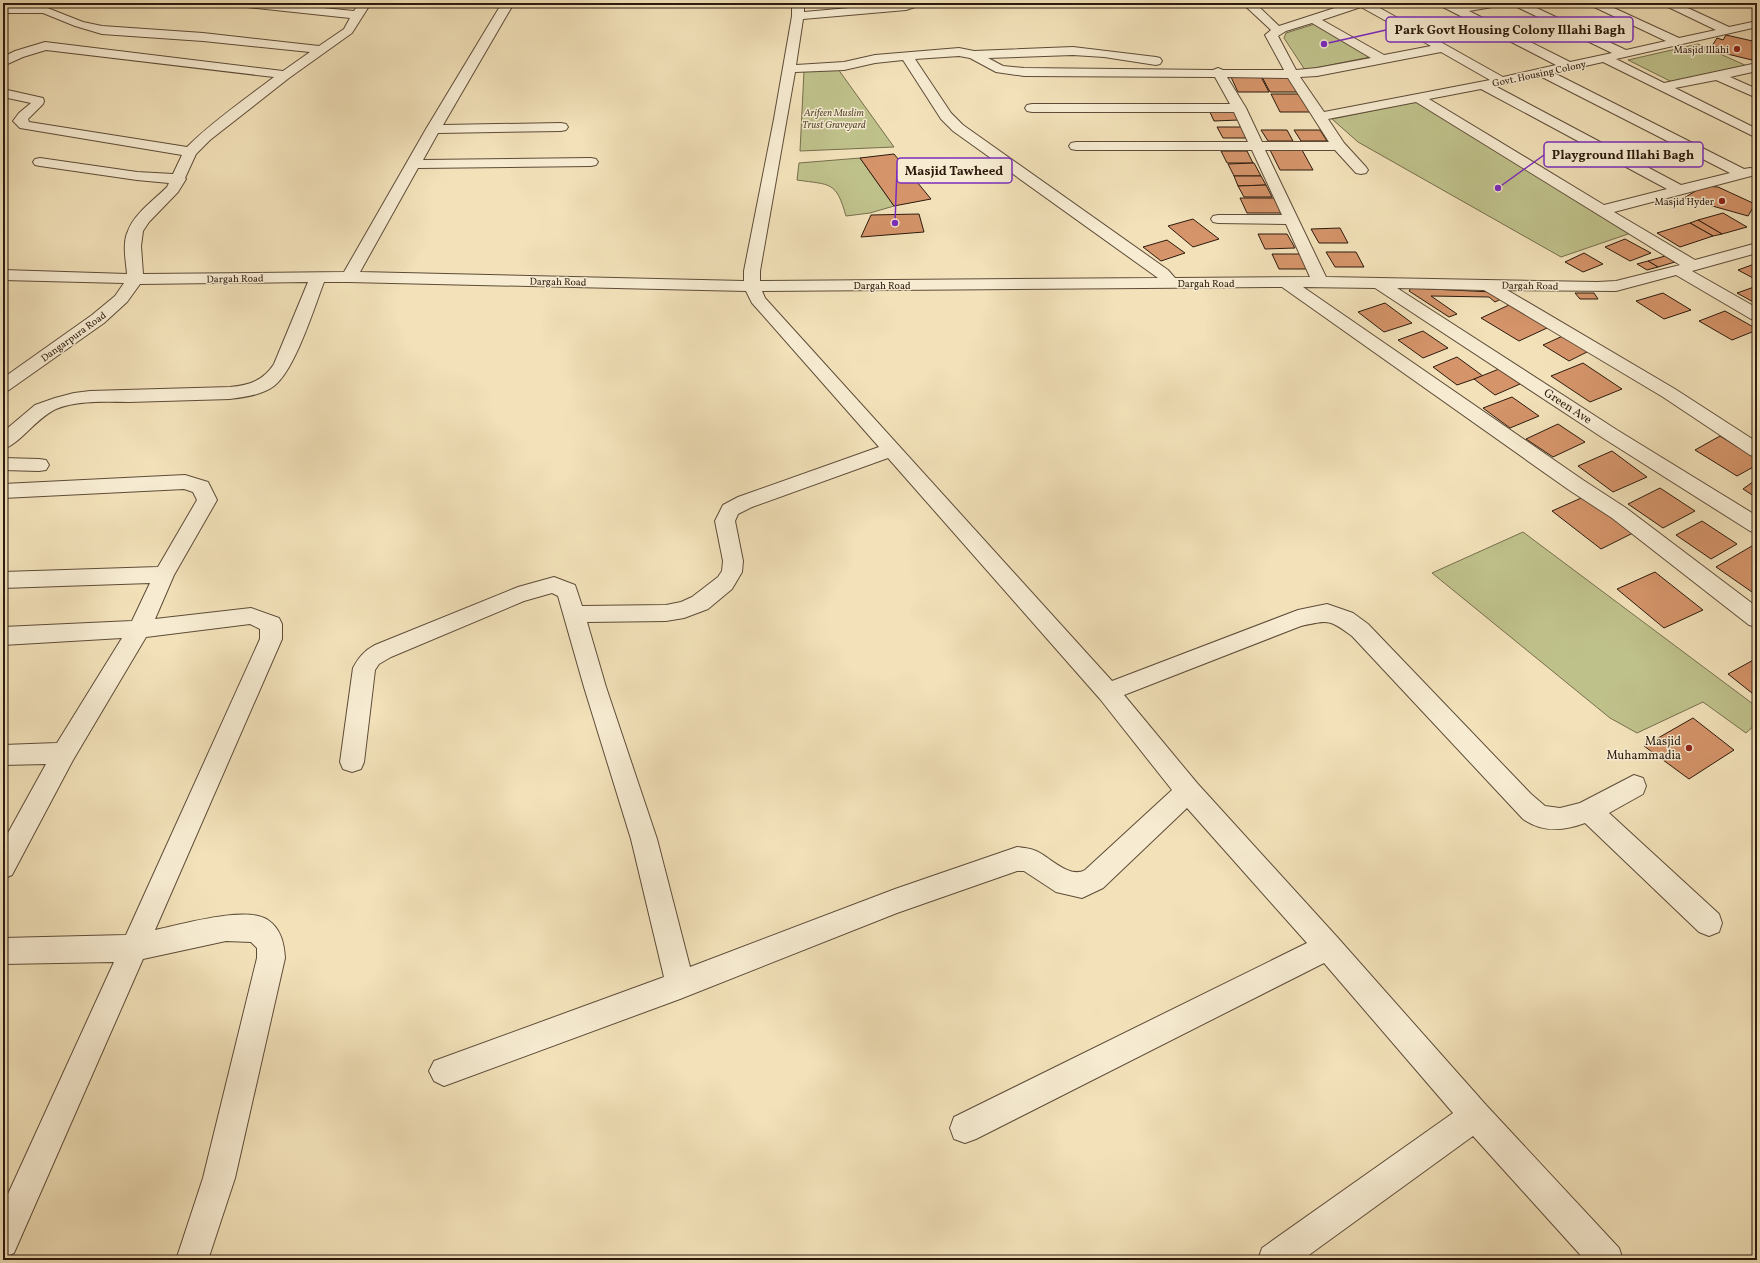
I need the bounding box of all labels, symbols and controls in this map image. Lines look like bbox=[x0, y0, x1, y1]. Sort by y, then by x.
callout: Park Govt Housing Colony Illahi Bagh bbox=[1386, 17, 1633, 42]
text: Park Govt Housing Colony Illahi Bagh bbox=[1395, 22, 1626, 40]
place label: Masjid Illahi bbox=[1673, 43, 1729, 57]
marker: Masjid Illahi bbox=[1732, 44, 1742, 54]
street label: Govt. Housing Colony bbox=[1491, 57, 1588, 91]
park label: Arifeen Muslim Trust Graveyard bbox=[802, 106, 866, 132]
callout: Playground Illahi Bagh bbox=[1544, 142, 1703, 167]
text: Playground Illahi Bagh bbox=[1552, 147, 1695, 165]
callout: Masjid Tawheed bbox=[897, 158, 1012, 183]
text: Masjid Tawheed bbox=[905, 163, 1003, 181]
place label: Masjid Hyder bbox=[1655, 195, 1714, 209]
marker: Masjid Hyder bbox=[1717, 196, 1727, 206]
street label: Dargah Road bbox=[206, 271, 264, 286]
street label: Dargah Road bbox=[529, 275, 587, 290]
street label: Dargah Road bbox=[1177, 277, 1235, 291]
street label: Dargah Road bbox=[853, 279, 911, 293]
street label: Dargah Road bbox=[1501, 279, 1559, 294]
street label: Dangarpura Road bbox=[38, 308, 109, 365]
street label: Green Ave bbox=[1540, 385, 1595, 429]
place label: Masjid Muhammadia bbox=[1607, 734, 1681, 764]
marker: Masjid Muhammadia bbox=[1684, 743, 1694, 753]

